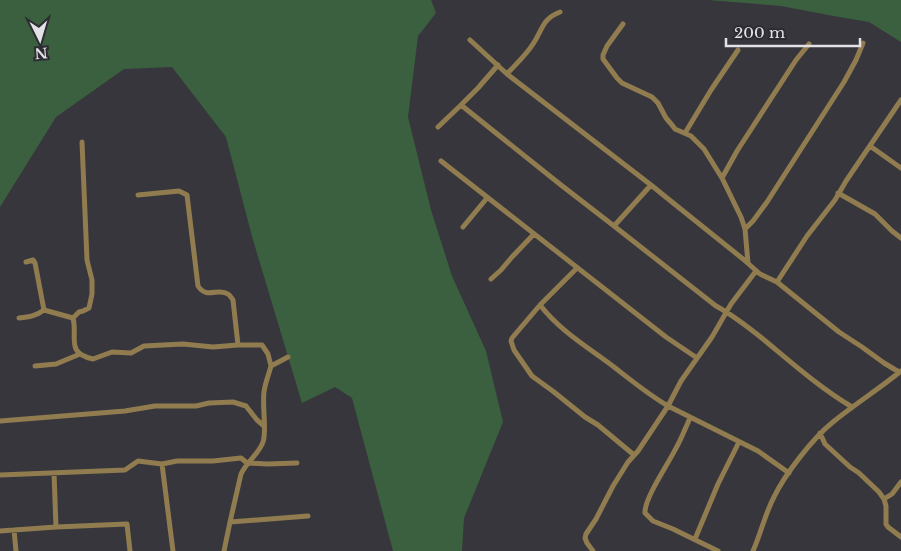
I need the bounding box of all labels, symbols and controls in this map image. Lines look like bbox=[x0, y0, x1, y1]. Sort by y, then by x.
north arrow bbox=[15, 15, 65, 65]
scale bar bbox=[726, 15, 860, 47]
text: 200 m bbox=[734, 23, 785, 42]
text: N bbox=[34, 43, 48, 62]

